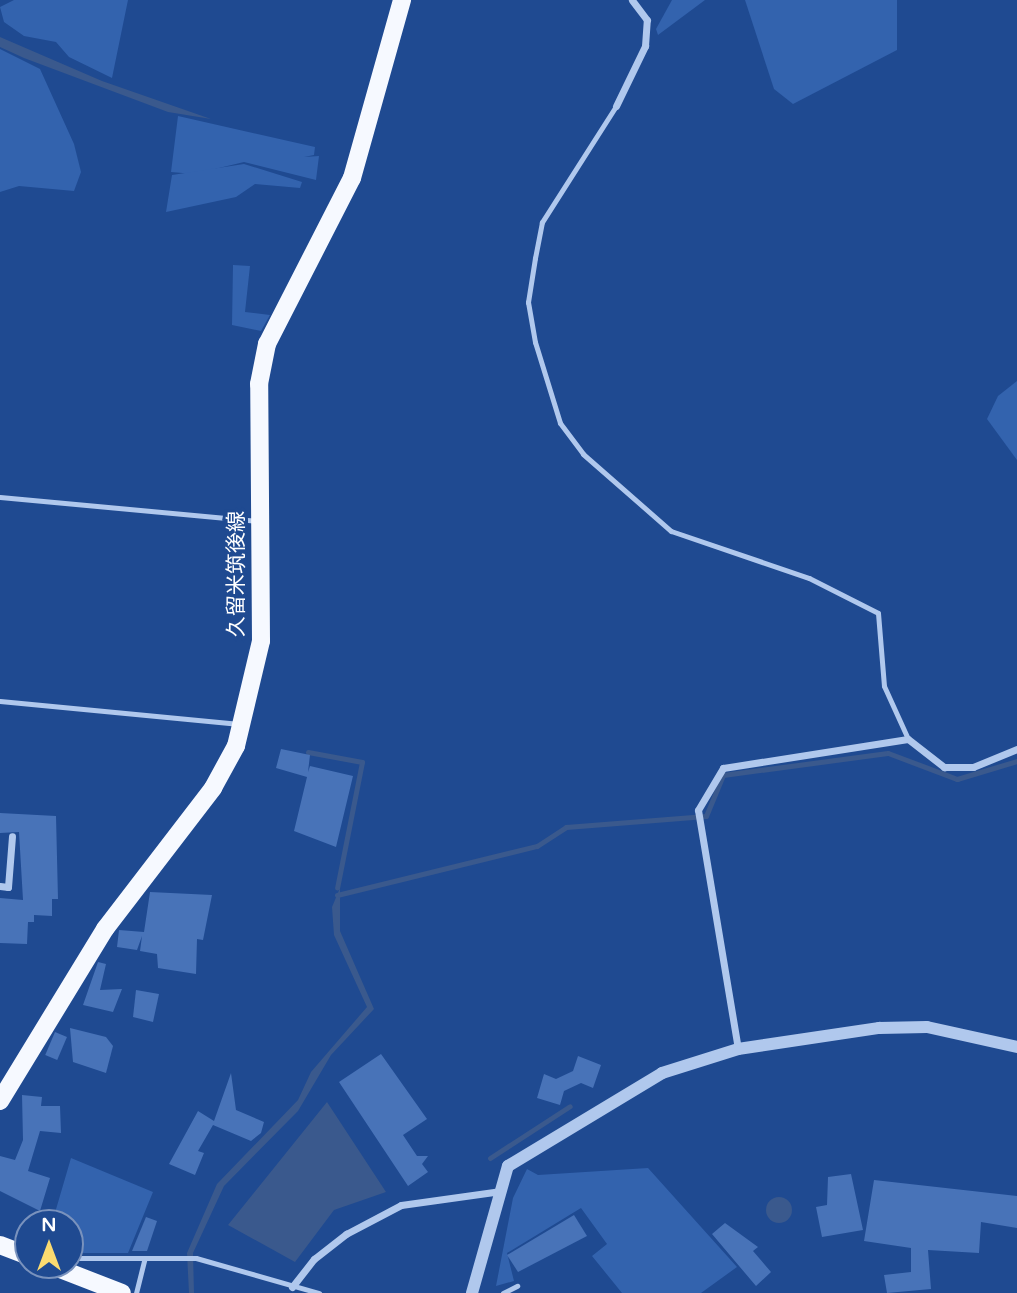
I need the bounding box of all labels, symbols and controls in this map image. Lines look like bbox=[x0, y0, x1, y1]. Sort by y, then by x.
street label: 久留米筑後線 bbox=[224, 511, 250, 637]
north arrow bbox=[14, 1209, 84, 1279]
text: N bbox=[41, 1214, 57, 1236]

